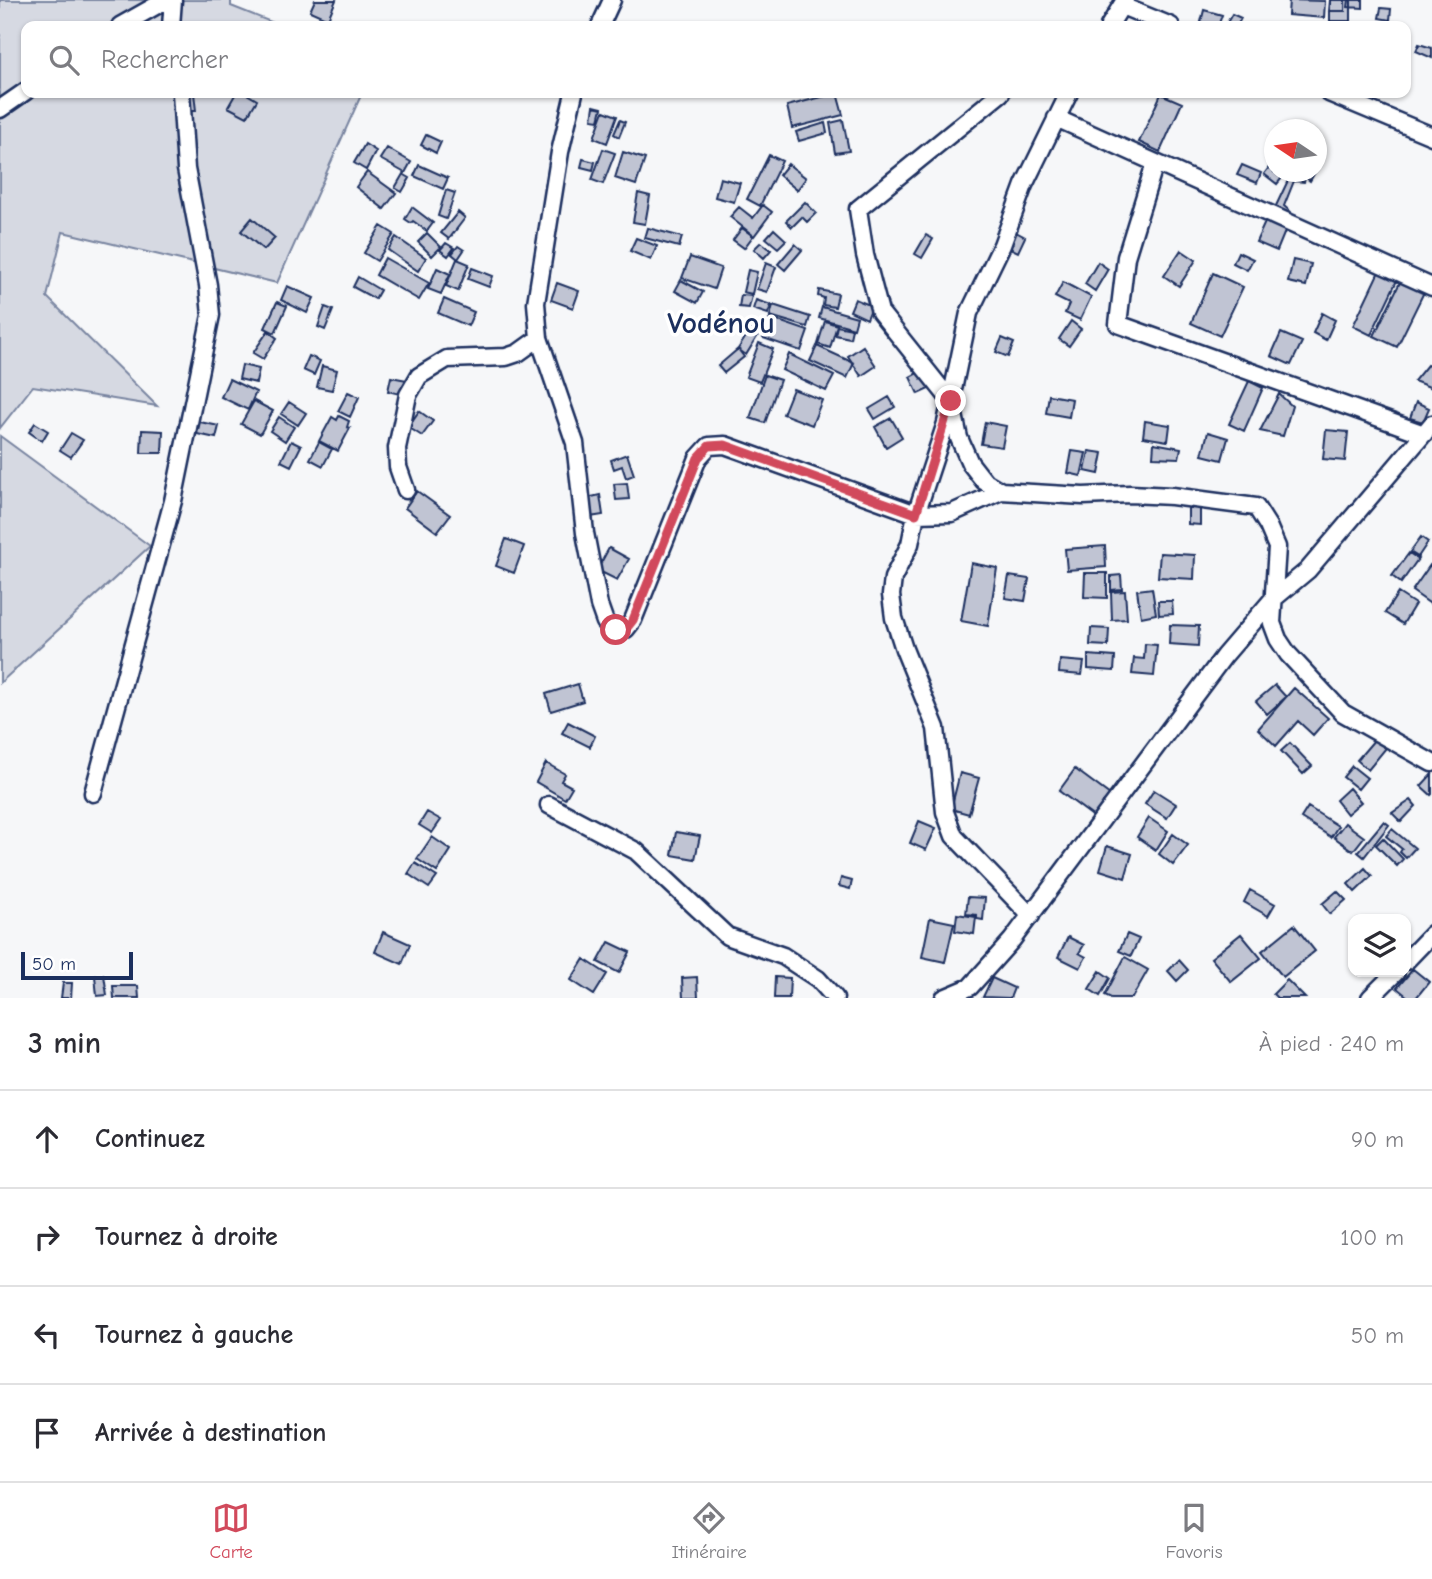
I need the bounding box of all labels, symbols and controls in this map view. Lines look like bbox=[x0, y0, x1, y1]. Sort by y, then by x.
search box bbox=[21, 21, 1411, 98]
icon: search bbox=[45, 41, 83, 79]
text: Rechercher bbox=[101, 45, 228, 75]
north arrow bbox=[1264, 119, 1327, 182]
district label: Vodénou bbox=[667, 306, 775, 341]
route end bbox=[935, 385, 966, 416]
route start bbox=[600, 614, 631, 645]
map controls bbox=[1348, 914, 1411, 977]
button: layers bbox=[1348, 914, 1411, 977]
scale bar bbox=[21, 949, 133, 981]
text: 50 m bbox=[32, 953, 76, 975]
text: 3 min bbox=[28, 1026, 101, 1061]
text: À pied · 240 m bbox=[1259, 1030, 1404, 1057]
icon: ahead bbox=[28, 1120, 66, 1158]
text: Continuez bbox=[95, 1124, 205, 1154]
text: 90 m bbox=[1351, 1126, 1404, 1153]
icon: right bbox=[28, 1218, 66, 1256]
text: Tournez à droite bbox=[95, 1222, 278, 1252]
text: 100 m bbox=[1340, 1224, 1404, 1251]
icon: left bbox=[28, 1316, 66, 1354]
text: Tournez à gauche bbox=[95, 1320, 293, 1350]
text: 50 m bbox=[1351, 1322, 1404, 1349]
icon: arrive bbox=[28, 1414, 66, 1452]
text: Arrivée à destination bbox=[95, 1418, 326, 1448]
tab: Carte bbox=[209, 1499, 253, 1563]
tab: Itinéraire bbox=[672, 1499, 747, 1563]
tab: Favoris bbox=[1166, 1499, 1223, 1563]

